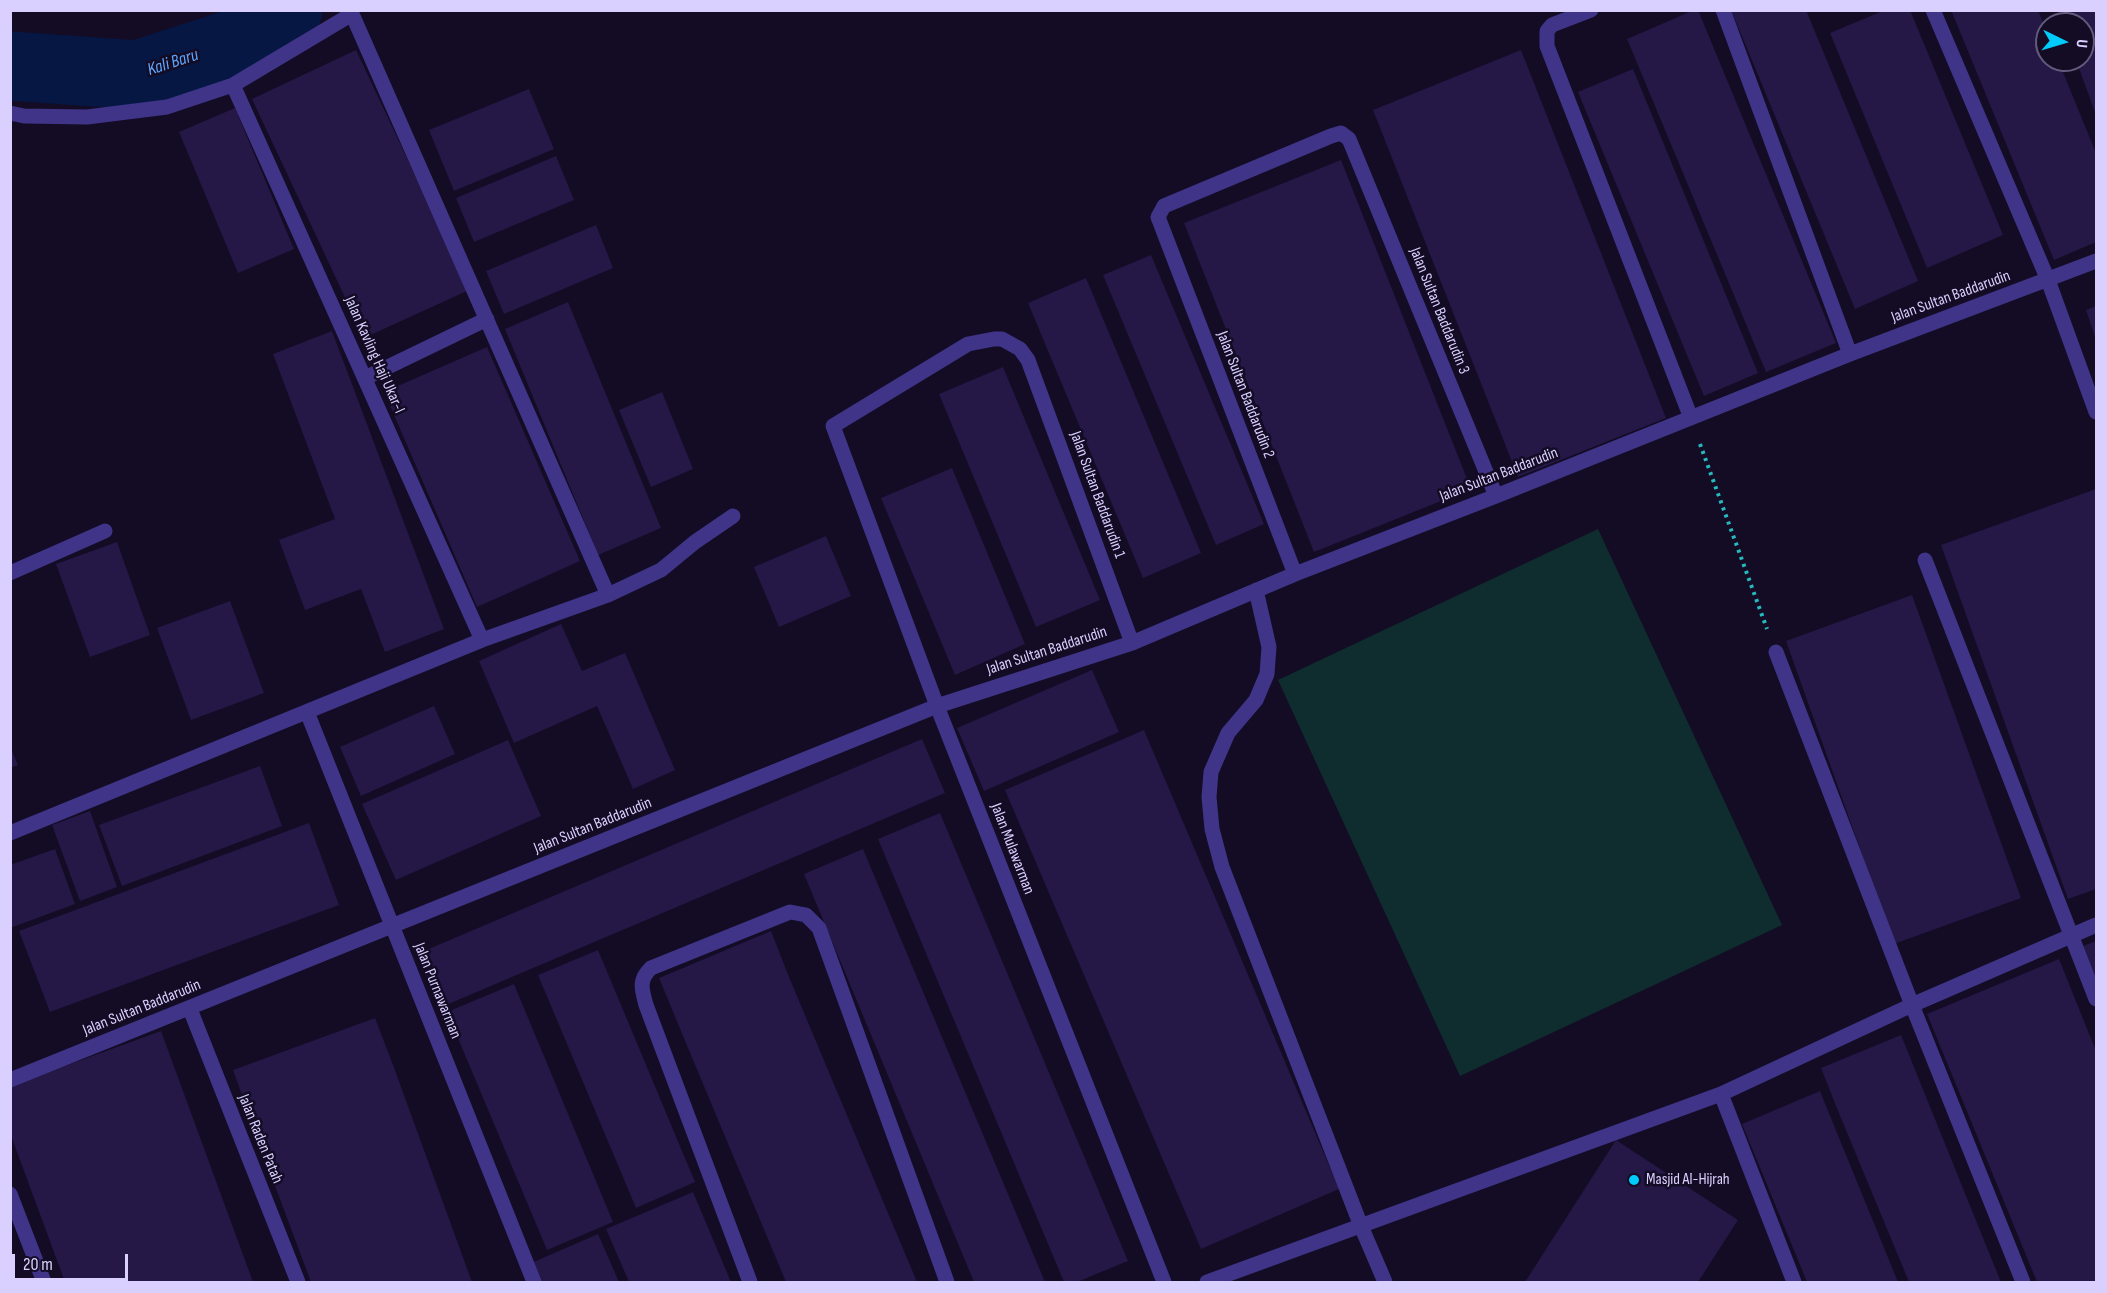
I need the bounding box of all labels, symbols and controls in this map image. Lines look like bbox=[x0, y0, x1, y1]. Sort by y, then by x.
north arrow bbox=[2035, 12, 2095, 72]
text: U bbox=[2072, 38, 2091, 48]
water label: Kali Baru bbox=[145, 45, 201, 81]
street label: Jalan Sultan Baddarudin 3 bbox=[1405, 245, 1473, 377]
street label: Jalan Sultan Baddarudin bbox=[1889, 267, 2013, 327]
street label: Jalan Kavling Haji Ukar-I bbox=[340, 294, 408, 416]
street label: Jalan Sultan Baddarudin 2 bbox=[1212, 329, 1278, 461]
street label: Jalan Sultan Baddarudin 1 bbox=[1065, 429, 1129, 561]
street label: Jalan Sultan Baddarudin bbox=[1437, 444, 1561, 506]
street label: Jalan Sultan Baddarudin bbox=[984, 622, 1110, 680]
street label: Jalan Sultan Baddarudin bbox=[531, 794, 655, 858]
street label: Jalan Mulawarman bbox=[986, 801, 1038, 897]
street label: Jalan Purnawarman bbox=[409, 940, 465, 1042]
street label: Jalan Sultan Baddarudin bbox=[80, 976, 204, 1040]
street label: Jalan Raden Patah bbox=[233, 1092, 287, 1186]
place label: Masjid Al-Hijrah bbox=[1646, 1170, 1730, 1190]
marker: Masjid Al-Hijrah bbox=[1627, 1173, 1641, 1187]
scale bar bbox=[15, 1242, 130, 1280]
text: 20 m bbox=[23, 1254, 53, 1275]

